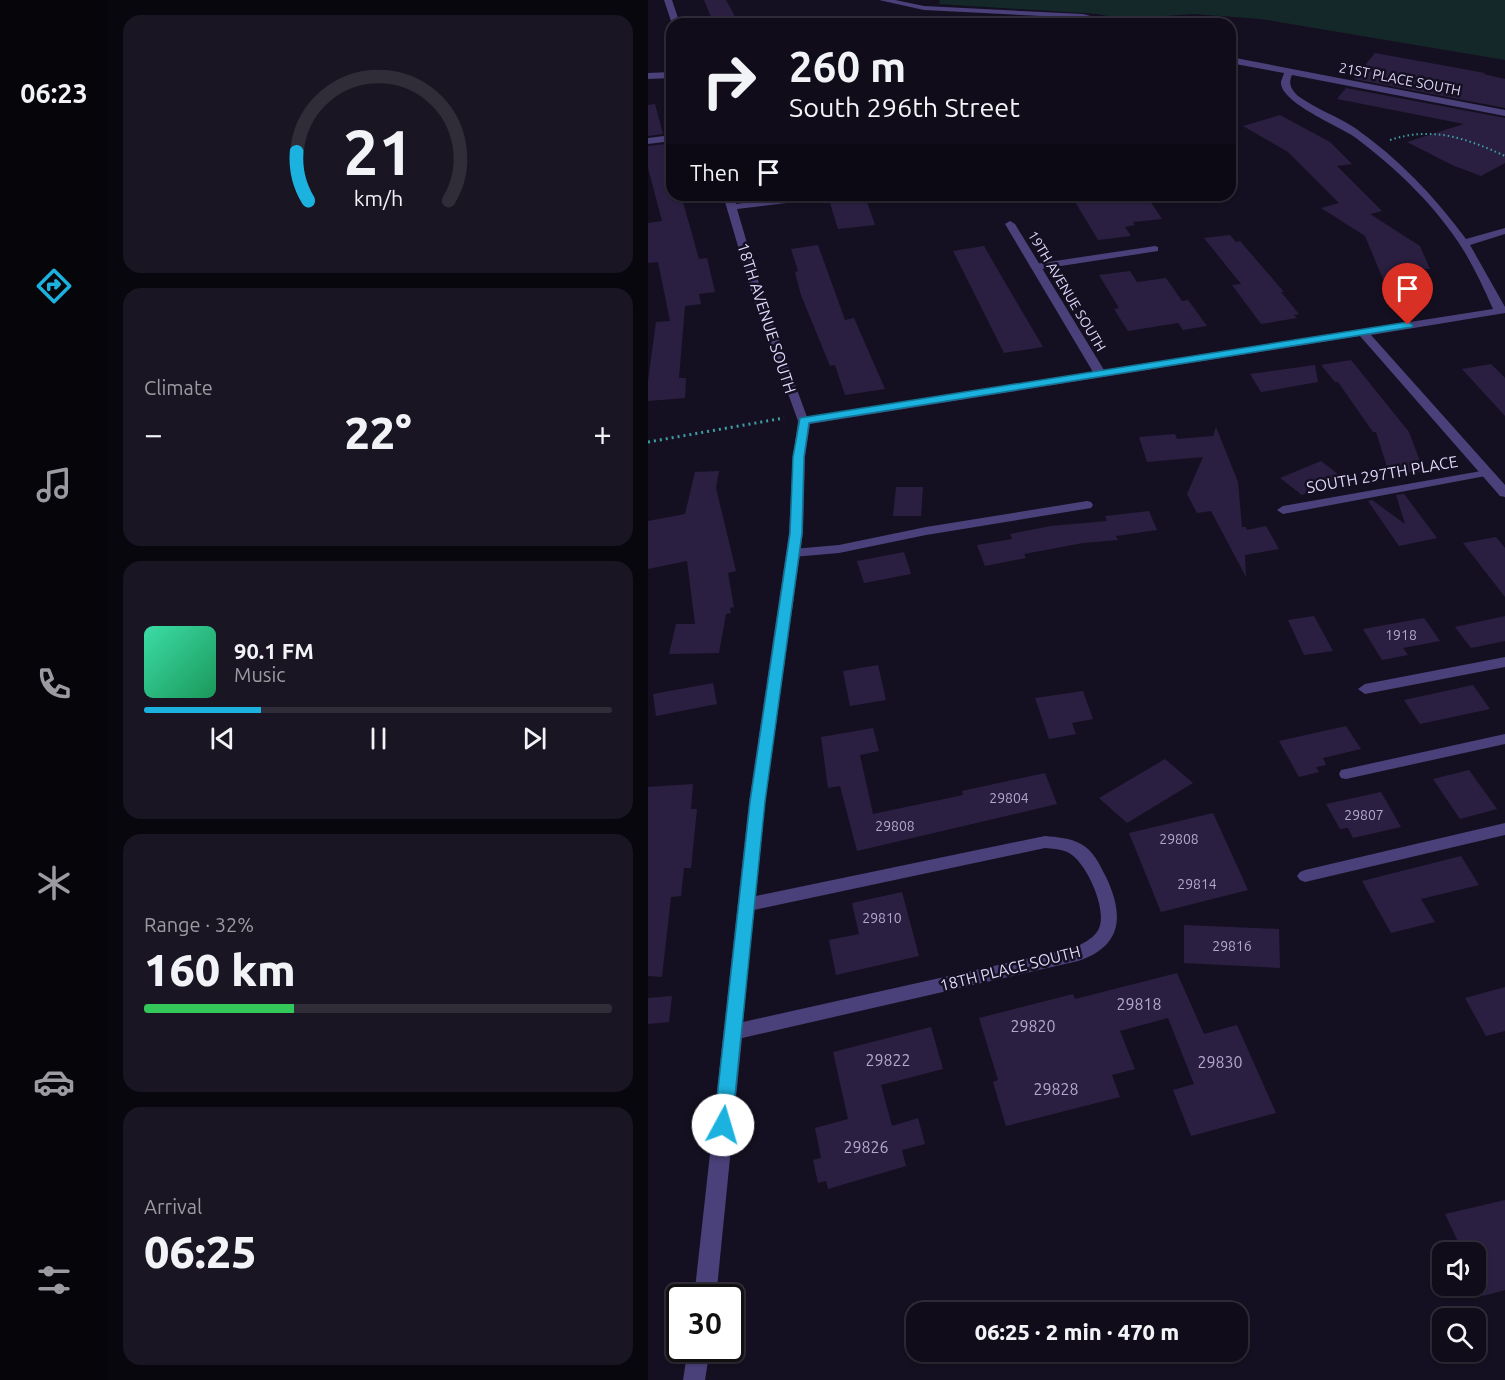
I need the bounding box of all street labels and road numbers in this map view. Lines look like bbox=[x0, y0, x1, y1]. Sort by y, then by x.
street label: 21ST PLACE SOUTH bbox=[1338, 59, 1462, 99]
street label: 19TH AVENUE SOUTH bbox=[1025, 228, 1109, 354]
street label: 18TH AVENUE SOUTH bbox=[734, 240, 800, 396]
street label: SOUTH 297TH PLACE bbox=[1305, 452, 1459, 496]
street label: 18TH PLACE SOUTH bbox=[938, 942, 1082, 994]

